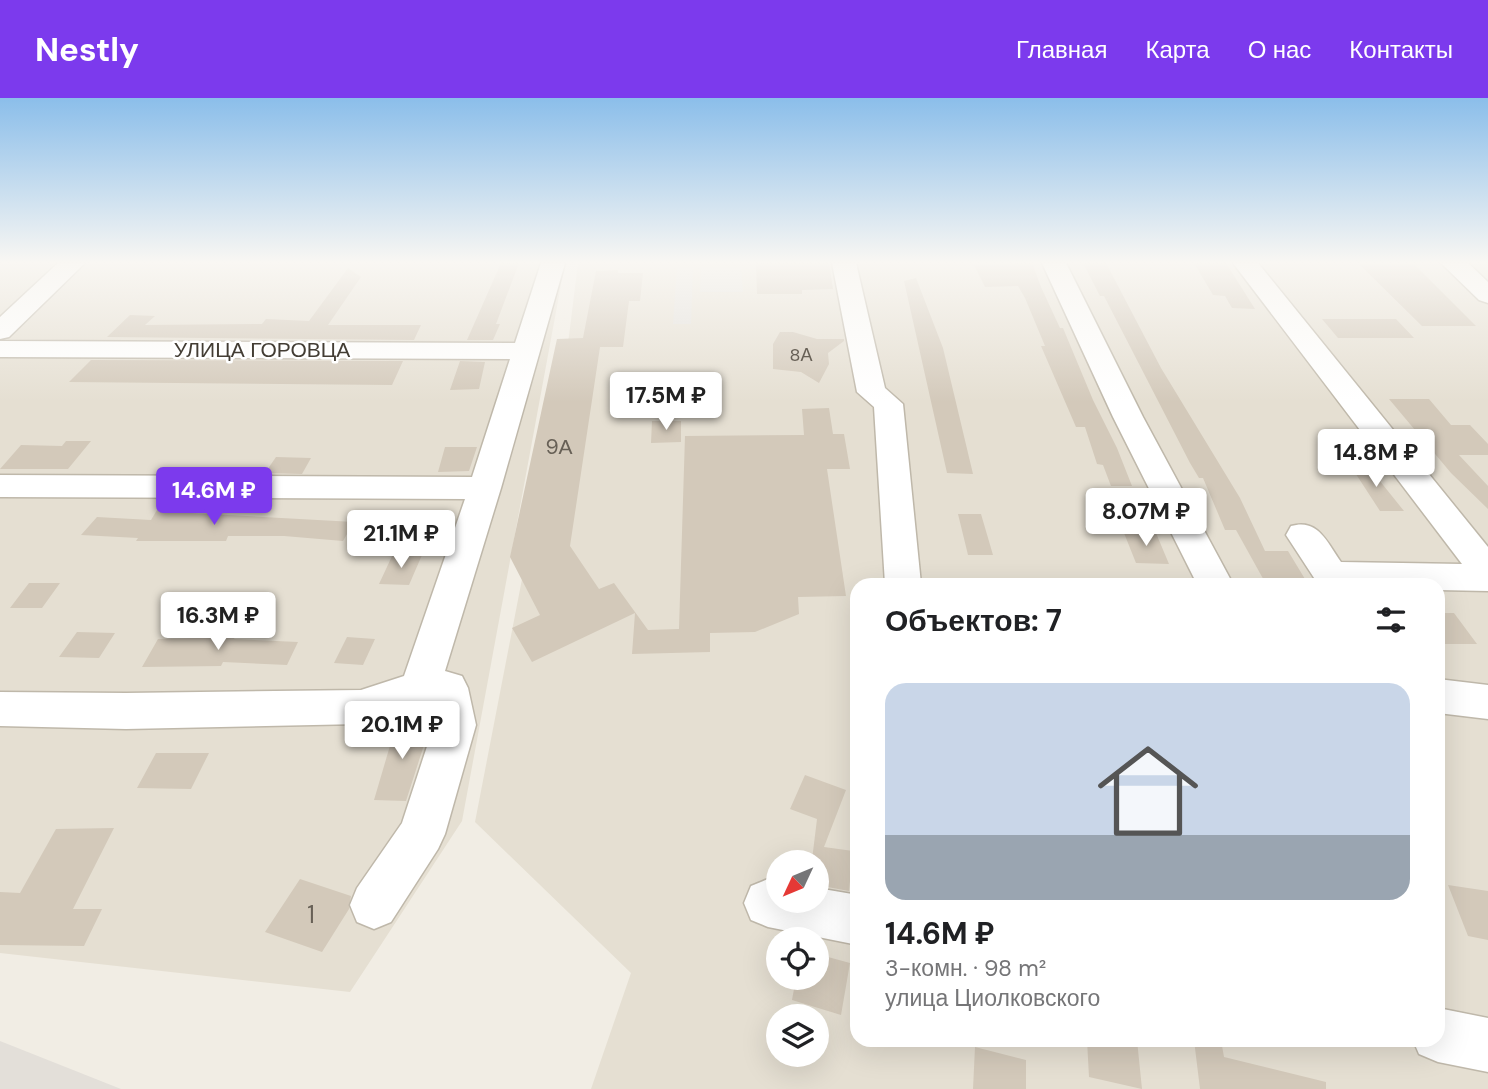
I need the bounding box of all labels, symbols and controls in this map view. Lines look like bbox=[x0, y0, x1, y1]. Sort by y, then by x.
text: Nestly bbox=[35, 28, 139, 71]
text: Главная bbox=[1016, 34, 1107, 65]
text: Карта bbox=[1145, 34, 1210, 65]
text: О нас bbox=[1248, 34, 1311, 65]
text: Контакты bbox=[1349, 34, 1453, 65]
street label: УЛИЦА ГОРОВЦА bbox=[174, 336, 350, 364]
house number: 8А bbox=[790, 343, 812, 367]
pin: 17.5M ₽ bbox=[601, 372, 731, 432]
text: 17.5M ₽ bbox=[626, 380, 706, 410]
pin: 14.8M ₽ bbox=[1311, 430, 1441, 489]
house number: 9А bbox=[545, 433, 573, 461]
text: 14.8M ₽ bbox=[1334, 437, 1418, 467]
pin: 14.6M ₽ bbox=[149, 468, 279, 527]
text: 14.6M ₽ bbox=[172, 475, 256, 505]
pin: 8.07M ₽ bbox=[1081, 489, 1211, 548]
text: 8.07M ₽ bbox=[1102, 496, 1190, 526]
pin: 21.1M ₽ bbox=[336, 510, 466, 570]
text: 21.1M ₽ bbox=[363, 518, 439, 548]
pin: 16.3M ₽ bbox=[153, 592, 283, 652]
text: 16.3M ₽ bbox=[177, 600, 259, 630]
text: Объектов: 7 bbox=[885, 601, 1062, 640]
icon: filters bbox=[1372, 601, 1410, 639]
pin: 20.1M ₽ bbox=[337, 702, 467, 761]
text: 20.1M ₽ bbox=[361, 709, 443, 739]
icon: home bbox=[1085, 728, 1211, 854]
north arrow bbox=[766, 850, 830, 914]
map controls bbox=[766, 850, 829, 1067]
house number: 1 bbox=[307, 899, 315, 930]
text: 14.6M ₽ bbox=[885, 914, 994, 953]
button: locate bbox=[766, 927, 829, 990]
text: 3-комн. · 98 m² bbox=[885, 953, 1046, 983]
text: улица Циолковского bbox=[885, 983, 1100, 1013]
button: layers bbox=[766, 1004, 829, 1067]

